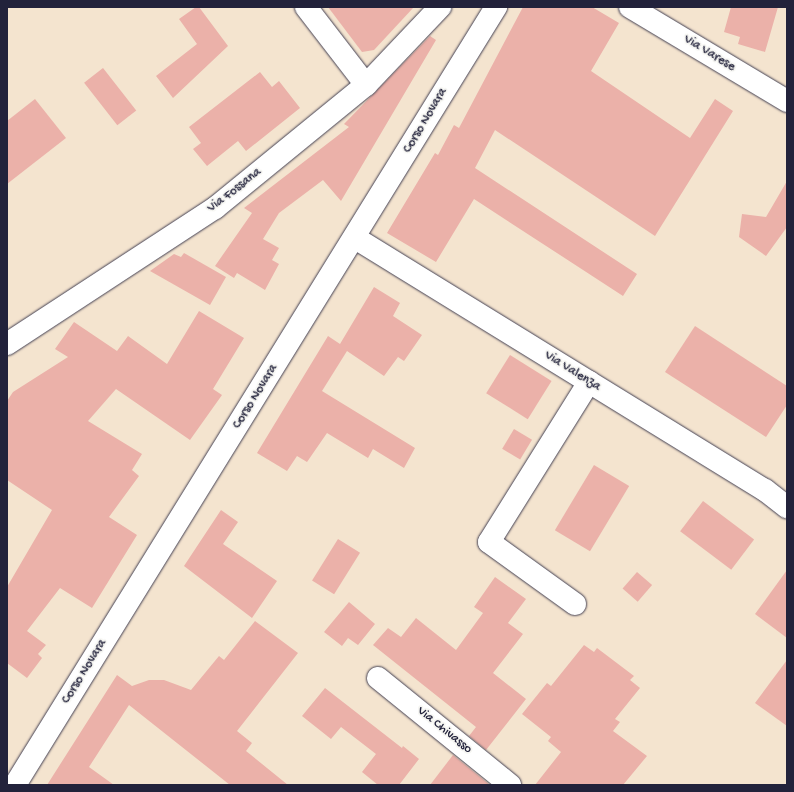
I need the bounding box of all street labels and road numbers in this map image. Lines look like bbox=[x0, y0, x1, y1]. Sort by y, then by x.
street label: Via Varese bbox=[680, 32, 738, 76]
street label: Corso Novara bbox=[401, 86, 451, 156]
street label: Via Fossana bbox=[205, 165, 265, 217]
street label: Via Valenza bbox=[541, 349, 603, 395]
street label: Corso Novara bbox=[230, 362, 282, 432]
street label: Corso Novara bbox=[59, 637, 111, 707]
street label: Via Chivasso bbox=[413, 704, 475, 758]

